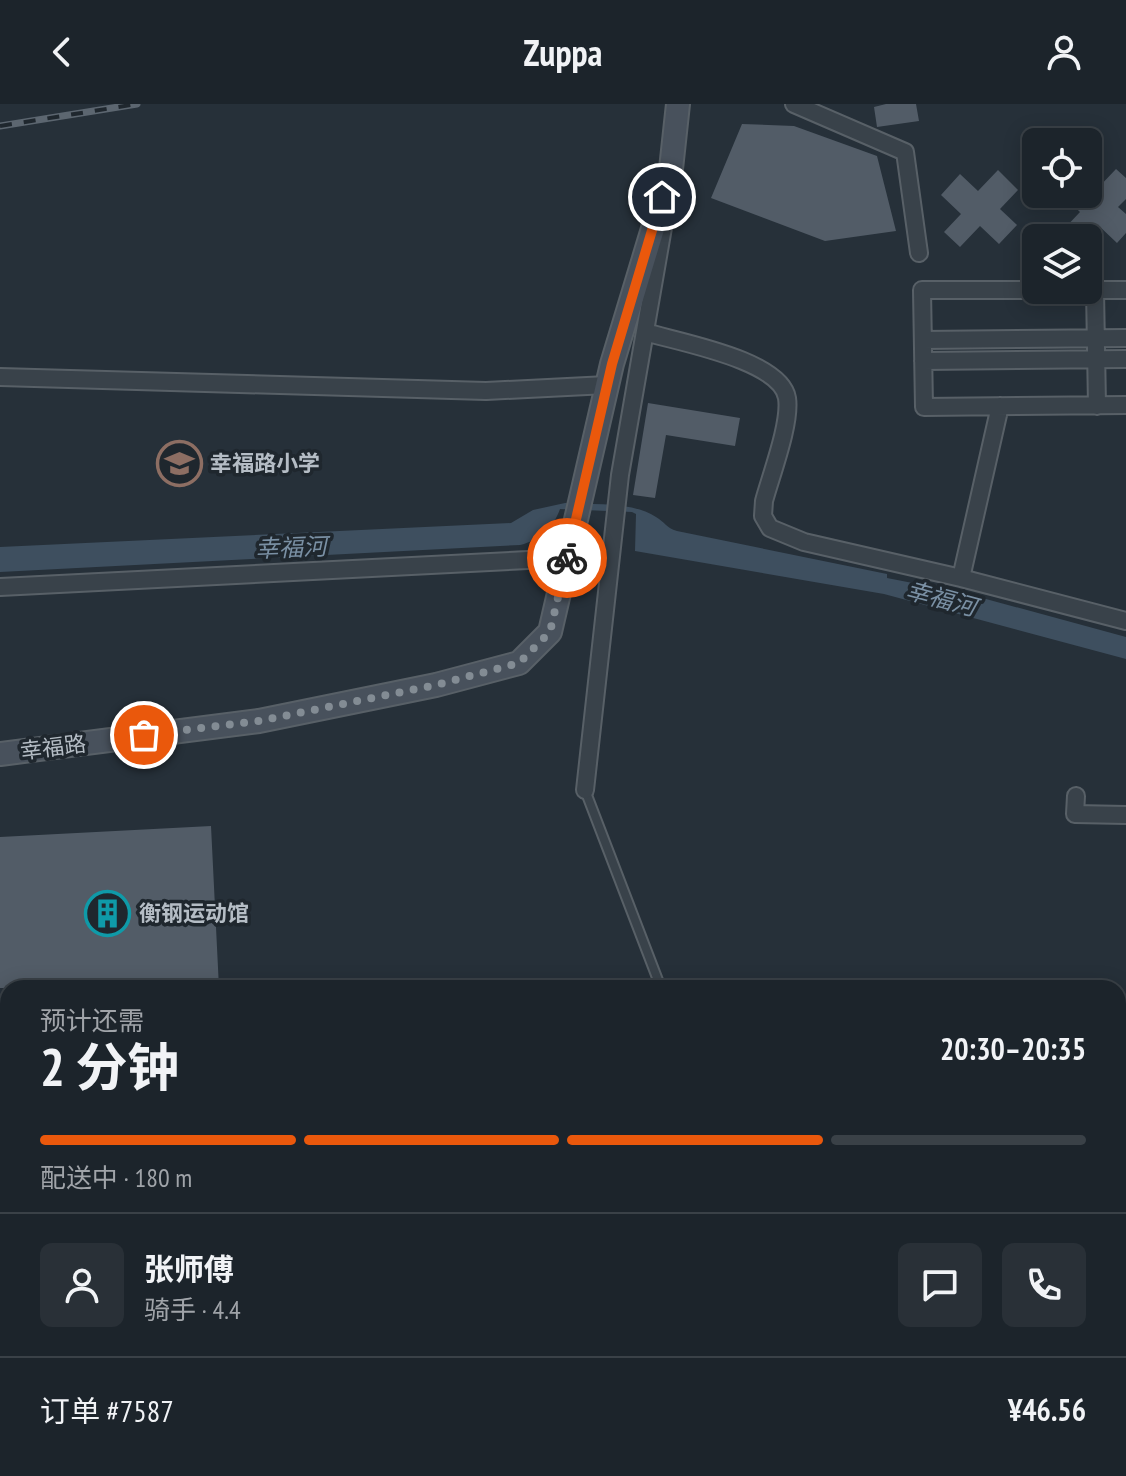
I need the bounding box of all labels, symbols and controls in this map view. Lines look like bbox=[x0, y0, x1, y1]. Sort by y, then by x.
text: Zuppa bbox=[524, 29, 602, 76]
icon: back bbox=[40, 30, 84, 74]
icon: person bbox=[1042, 30, 1086, 74]
map controls bbox=[1022, 128, 1102, 304]
button: locate bbox=[1022, 128, 1102, 208]
pin bbox=[628, 163, 696, 231]
icon: home bbox=[640, 175, 684, 219]
button: layers bbox=[1022, 224, 1102, 304]
school or university icon: 幸福路小学 bbox=[155, 439, 203, 487]
place label: 幸福路小学 bbox=[210, 449, 320, 477]
courier bbox=[527, 518, 607, 598]
water label: 幸福河 bbox=[254, 531, 331, 564]
icon: bike bbox=[545, 536, 589, 580]
water label: 幸福河 bbox=[902, 574, 984, 624]
pin bbox=[110, 701, 178, 769]
icon: bag bbox=[122, 713, 166, 757]
street label: 幸福路 bbox=[19, 729, 87, 765]
building icon: 衡钢运动馆 bbox=[84, 889, 132, 937]
place label: 衡钢运动馆 bbox=[139, 899, 249, 927]
text: 预计还需 bbox=[40, 1004, 144, 1037]
text: 20:30–20:35 bbox=[940, 1029, 1086, 1068]
text: 2 分钟 bbox=[40, 1033, 180, 1100]
text: 配送中 · 180 m bbox=[40, 1161, 192, 1194]
button: person bbox=[40, 1243, 124, 1327]
button: chat bbox=[898, 1243, 982, 1327]
button: phone bbox=[1002, 1243, 1086, 1327]
text: 张师傅 bbox=[144, 1249, 234, 1288]
text: 骑手 · 4.4 bbox=[144, 1293, 241, 1326]
text: ¥46.56 bbox=[1008, 1390, 1086, 1429]
text: 订单 #7587 bbox=[40, 1391, 174, 1430]

